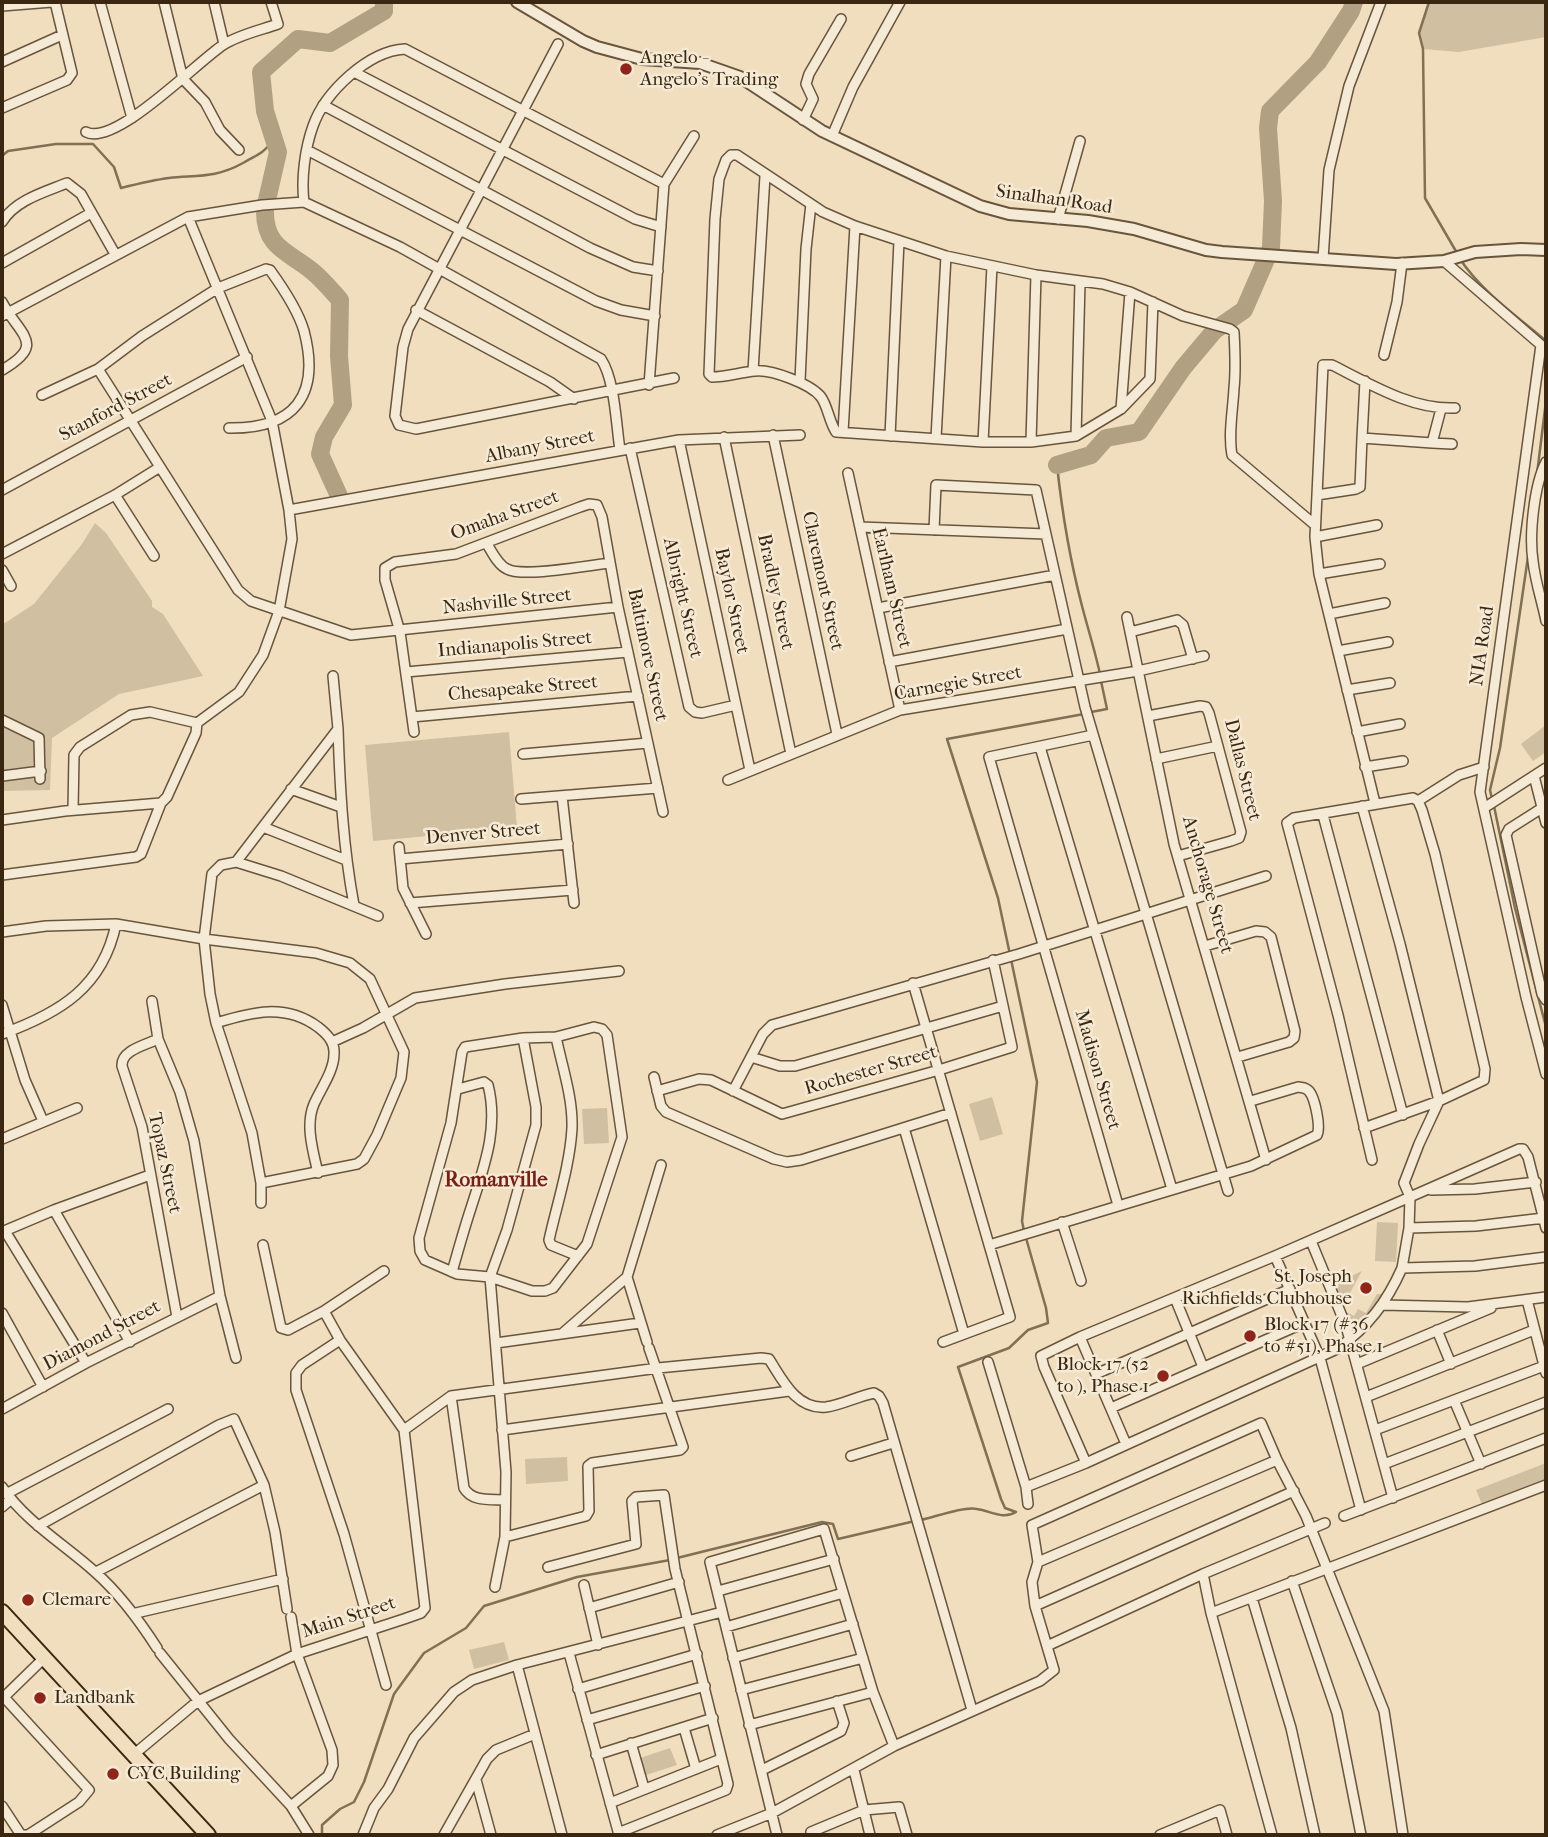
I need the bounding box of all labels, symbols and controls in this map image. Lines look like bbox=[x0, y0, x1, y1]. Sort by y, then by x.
place label: Angelo - Angelo's Trading bbox=[640, 47, 778, 91]
marker: Angelo - Angelo's Trading bbox=[618, 61, 634, 77]
street label: Sinalhan Road bbox=[994, 181, 1114, 219]
street label: Stanford Street bbox=[56, 369, 176, 447]
street label: Albany Street bbox=[483, 425, 597, 469]
street label: Omaha Street bbox=[448, 486, 562, 546]
street label: Claremont Street bbox=[796, 510, 848, 652]
street label: Earlham Street bbox=[866, 525, 916, 651]
street label: Bradley Street bbox=[752, 532, 798, 652]
street label: Albright Street bbox=[657, 536, 707, 660]
street label: Baylor Street bbox=[709, 546, 753, 656]
street label: Nashville Street bbox=[442, 584, 572, 620]
street label: Baltimore Street bbox=[622, 586, 672, 724]
street label: NIA Road bbox=[1466, 605, 1500, 687]
street label: Indianapolis Street bbox=[437, 627, 593, 663]
street label: Carnegie Street bbox=[892, 662, 1024, 706]
street label: Chesapeake Street bbox=[447, 671, 599, 707]
street label: Dallas Street bbox=[1218, 717, 1266, 823]
street label: Anchorage Street bbox=[1176, 813, 1238, 957]
street label: Denver Street bbox=[425, 818, 541, 850]
street label: Madison Street bbox=[1069, 1007, 1125, 1133]
street label: Rochester Street bbox=[802, 1041, 940, 1101]
street label: Topaz Street bbox=[142, 1111, 186, 1215]
district label: Romanville bbox=[444, 1168, 548, 1194]
place label: St. Joseph Richfields Clubhouse bbox=[1182, 1266, 1352, 1310]
marker: St. Joseph Richfields Clubhouse bbox=[1358, 1280, 1374, 1296]
street label: Diamond Street bbox=[39, 1296, 165, 1376]
place label: Block 17 (#36 to #51), Phase 1 bbox=[1264, 1314, 1383, 1358]
marker: Block 17 (#36 to #51), Phase 1 bbox=[1242, 1328, 1258, 1344]
place label: Block 17 (52 to ), Phase 1 bbox=[1056, 1354, 1149, 1398]
marker: Block 17 (52 to ), Phase 1 bbox=[1155, 1368, 1171, 1384]
place label: Clemare bbox=[42, 1589, 111, 1611]
marker: Clemare bbox=[20, 1592, 36, 1608]
street label: Main Street bbox=[299, 1592, 399, 1644]
place label: Landbank bbox=[54, 1687, 135, 1709]
marker: Landbank bbox=[32, 1690, 48, 1706]
place label: CYC Building bbox=[127, 1763, 240, 1785]
marker: CYC Building bbox=[105, 1766, 121, 1782]

